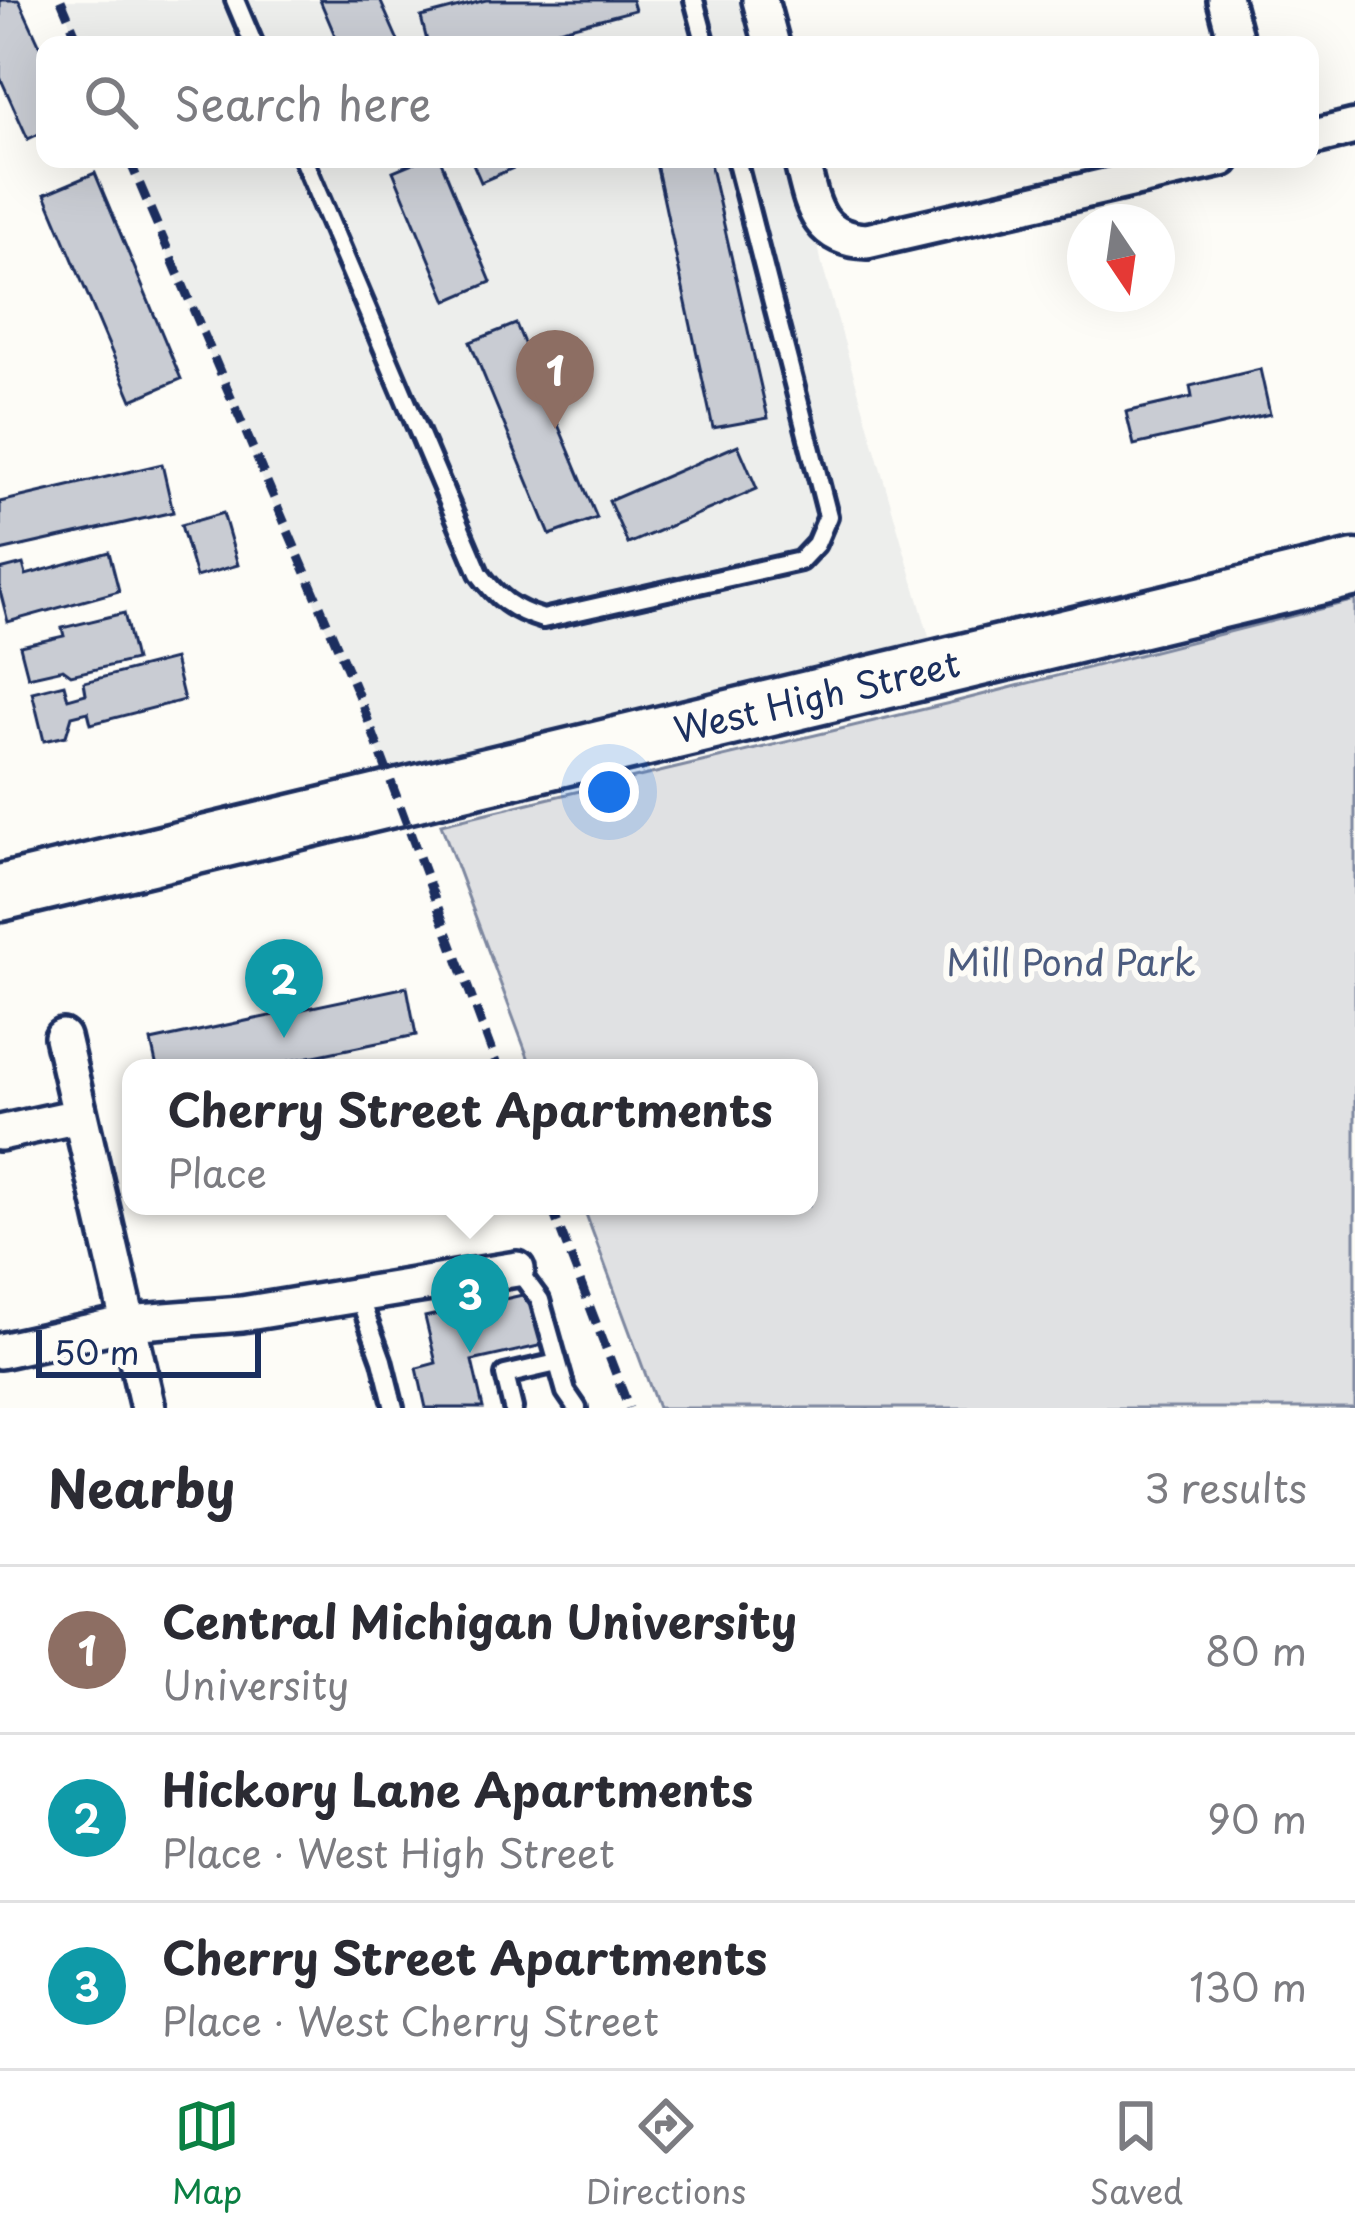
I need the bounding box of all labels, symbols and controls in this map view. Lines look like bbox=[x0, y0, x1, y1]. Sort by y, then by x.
search box bbox=[36, 36, 1319, 168]
text: Search here bbox=[174, 68, 431, 136]
icon: search bbox=[78, 69, 144, 135]
north arrow bbox=[1067, 204, 1175, 312]
pin: 1 bbox=[516, 330, 594, 429]
street label: West High Street bbox=[668, 635, 965, 755]
your location bbox=[579, 762, 639, 822]
park label: Mill Pond Park bbox=[946, 934, 1196, 988]
pin: 2 bbox=[245, 939, 323, 1038]
popup bbox=[122, 1059, 818, 1215]
text: Cherry Street Apartments bbox=[167, 1074, 773, 1142]
text: Place bbox=[167, 1142, 267, 1201]
pin: 3 bbox=[431, 1254, 509, 1353]
scale bar bbox=[36, 1324, 261, 1377]
text: 50 m bbox=[54, 1326, 140, 1376]
text: Nearby bbox=[48, 1448, 235, 1525]
text: 3 results bbox=[1144, 1457, 1307, 1516]
text: Central Michigan University bbox=[162, 1586, 797, 1654]
text: 1 bbox=[78, 1620, 96, 1679]
text: 80 m bbox=[1205, 1620, 1307, 1679]
text: University bbox=[162, 1654, 349, 1713]
text: Hickory Lane Apartments bbox=[162, 1754, 753, 1822]
text: 2 bbox=[73, 1788, 101, 1847]
text: 90 m bbox=[1207, 1788, 1307, 1847]
text: Place · West High Street bbox=[162, 1822, 615, 1881]
text: Cherry Street Apartments bbox=[162, 1922, 767, 1990]
text: 3 bbox=[74, 1956, 100, 2015]
text: 130 m bbox=[1189, 1956, 1307, 2015]
text: Place · West Cherry Street bbox=[162, 1990, 659, 2049]
tab: Map bbox=[172, 2093, 242, 2215]
tab: Directions bbox=[586, 2093, 746, 2215]
tab: Saved bbox=[1090, 2093, 1183, 2215]

